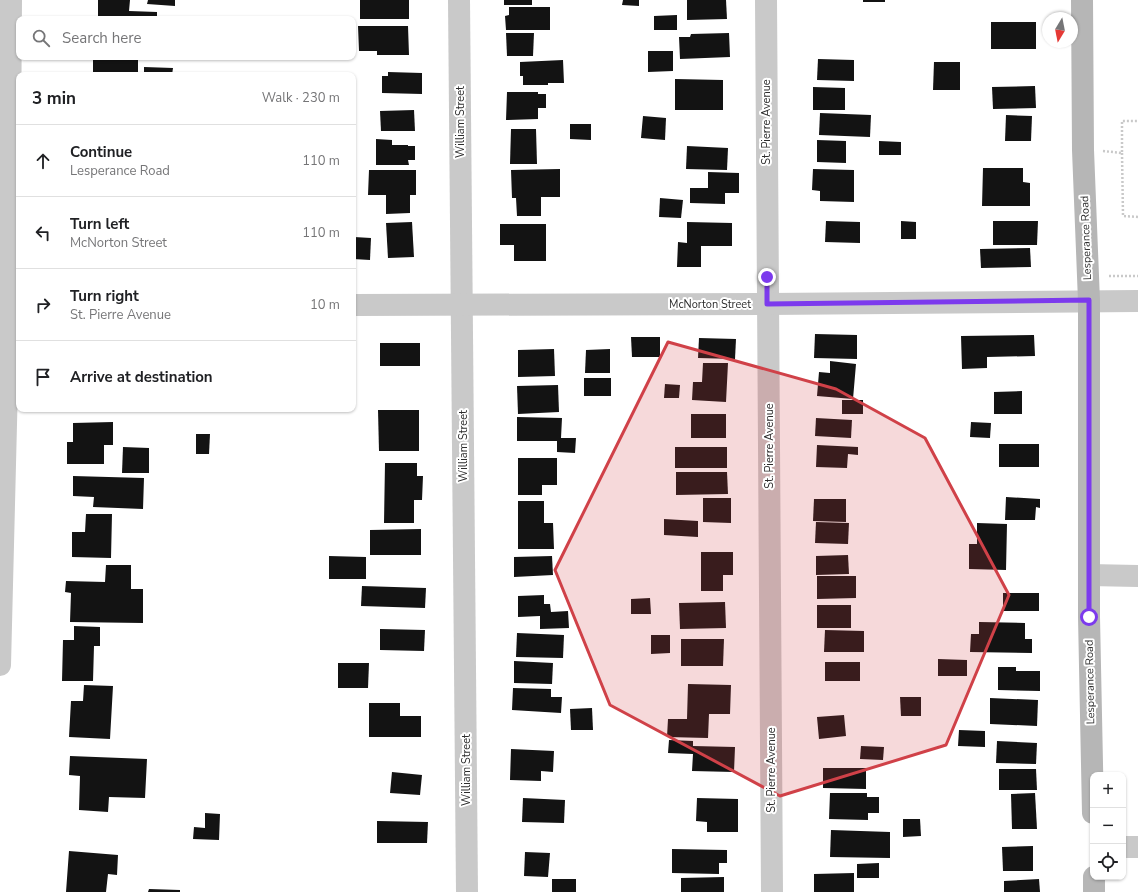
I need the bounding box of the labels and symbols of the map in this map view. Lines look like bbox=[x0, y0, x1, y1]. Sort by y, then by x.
north arrow bbox=[1042, 12, 1078, 48]
street label: St. Pierre Avenue bbox=[759, 79, 774, 165]
street label: William Street bbox=[453, 86, 468, 158]
street label: Lesperance Road bbox=[1077, 195, 1095, 281]
route end bbox=[758, 268, 776, 286]
street label: McNorton Street bbox=[669, 297, 751, 312]
street label: St. Pierre Avenue bbox=[762, 403, 777, 489]
street label: William Street bbox=[456, 410, 471, 482]
route start bbox=[1080, 608, 1098, 626]
street label: Lesperance Road bbox=[1082, 640, 1098, 724]
street label: St. Pierre Avenue bbox=[764, 727, 779, 813]
street label: William Street bbox=[459, 734, 474, 806]

